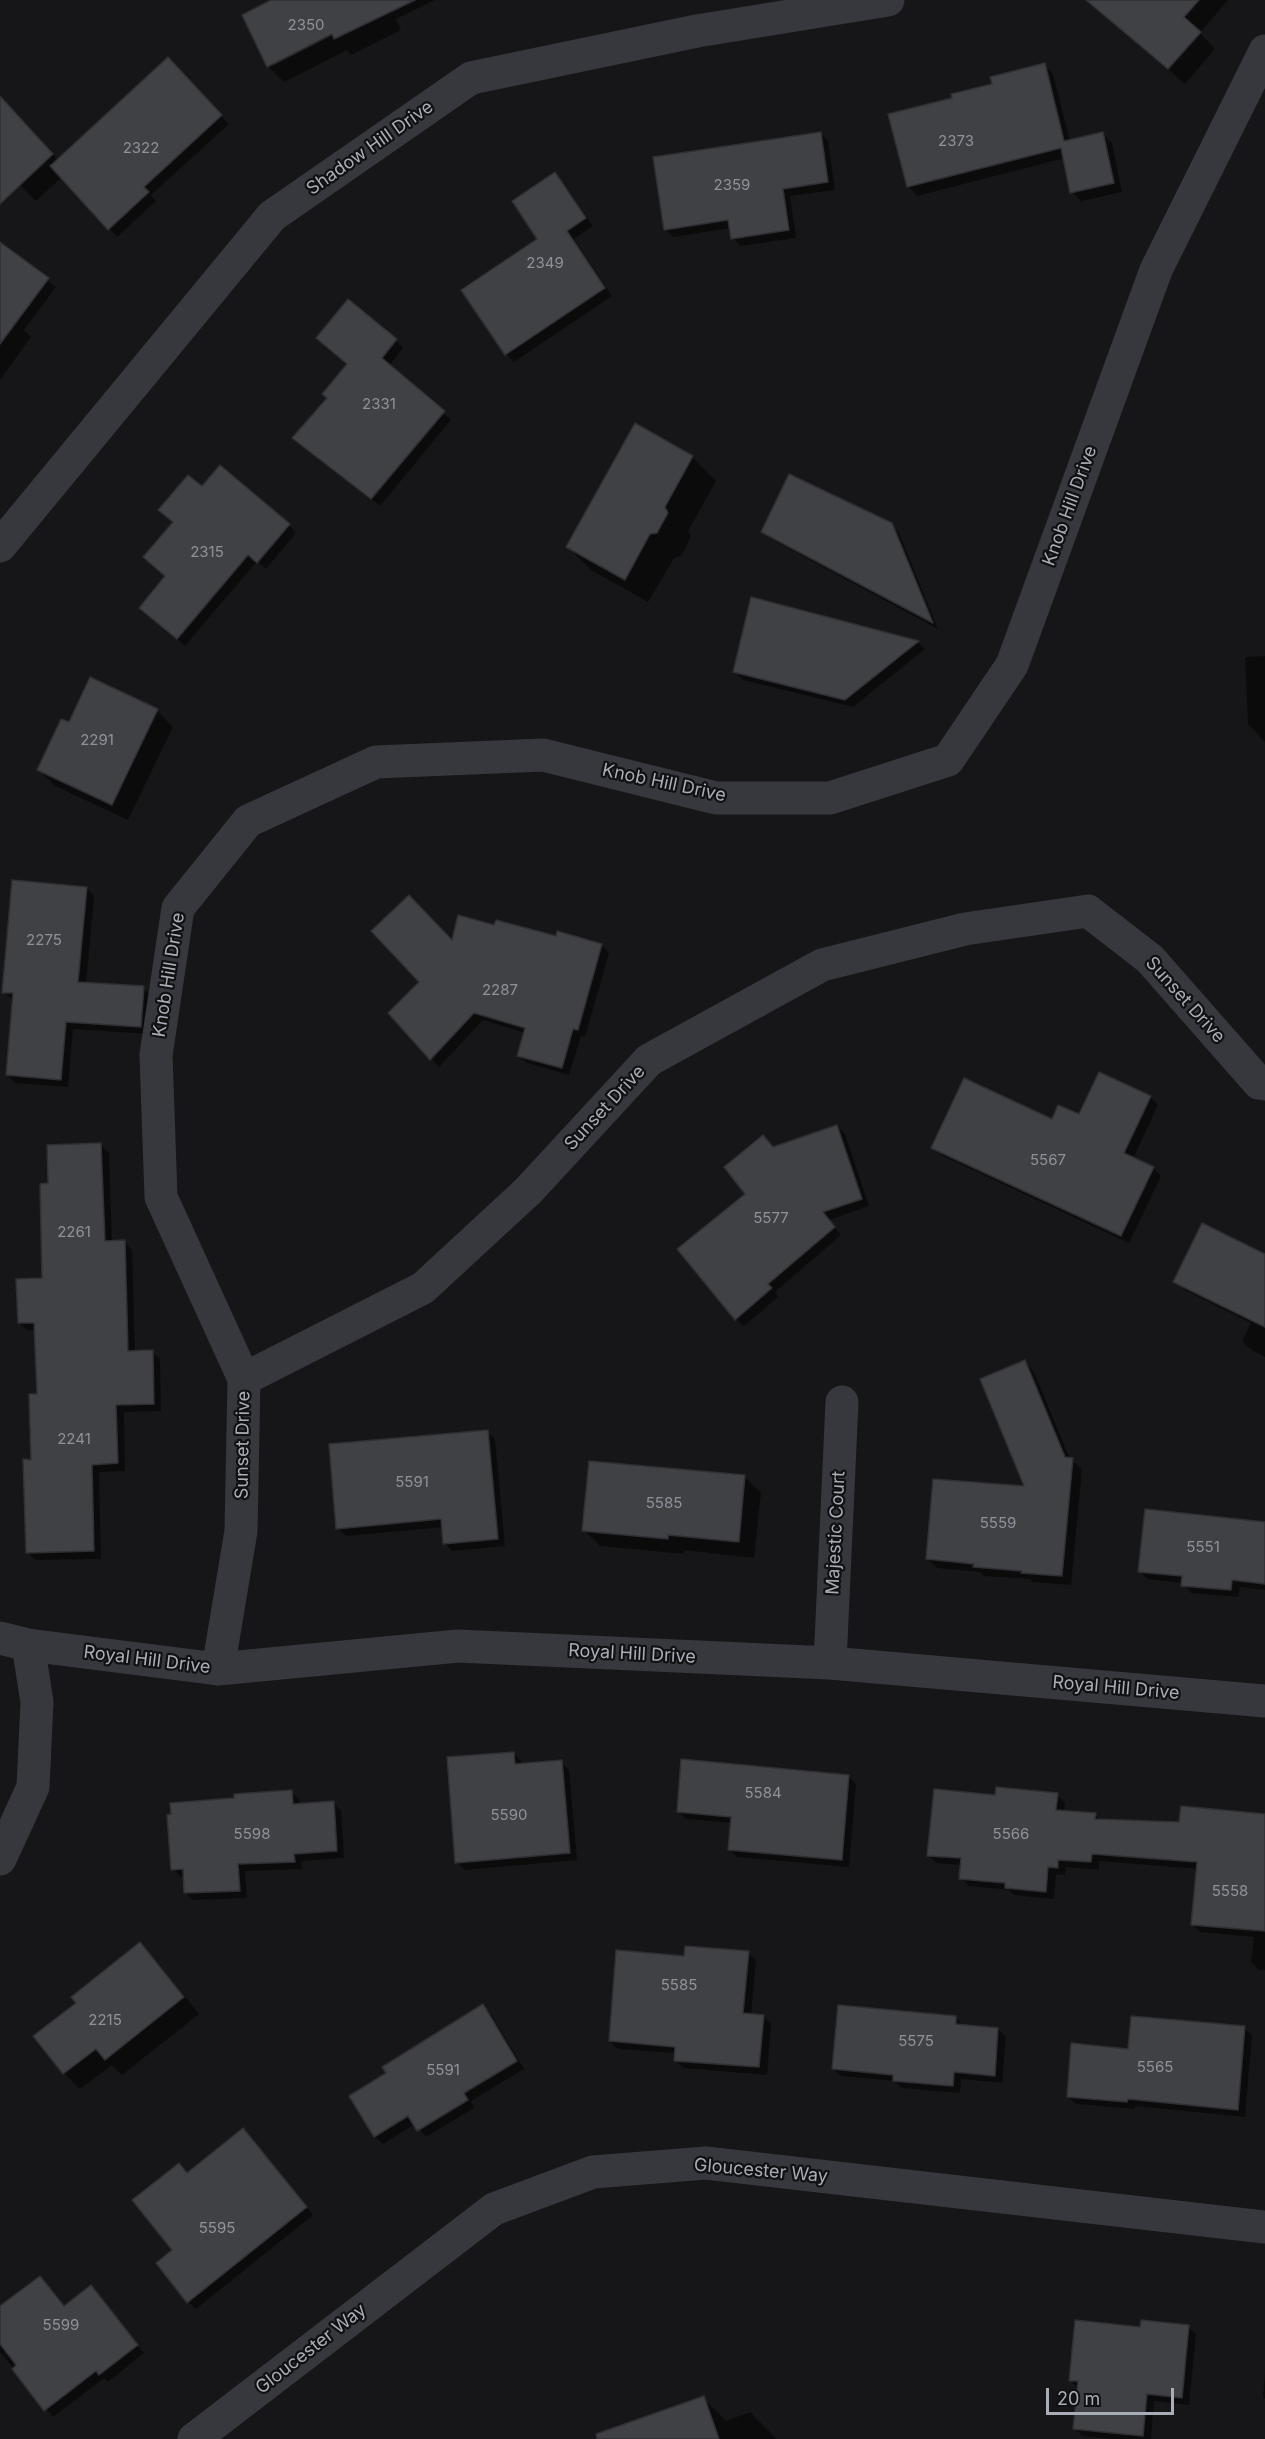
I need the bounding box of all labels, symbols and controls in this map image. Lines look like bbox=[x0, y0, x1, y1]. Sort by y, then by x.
house number: 2350 bbox=[288, 16, 324, 34]
street label: Shadow Hill Drive bbox=[302, 96, 438, 200]
house number: 2373 bbox=[938, 132, 974, 150]
house number: 2322 bbox=[123, 139, 159, 157]
house number: 2359 bbox=[714, 176, 750, 194]
house number: 2349 bbox=[526, 254, 564, 272]
house number: 2331 bbox=[362, 395, 396, 413]
street label: Knob Hill Drive bbox=[1038, 443, 1102, 569]
house number: 2315 bbox=[190, 543, 224, 561]
house number: 2291 bbox=[80, 731, 114, 749]
street label: Knob Hill Drive bbox=[600, 759, 728, 807]
street label: Knob Hill Drive bbox=[148, 911, 190, 1039]
house number: 2275 bbox=[26, 931, 62, 949]
street label: Sunset Drive bbox=[1141, 952, 1229, 1048]
house number: 2287 bbox=[482, 981, 518, 999]
street label: Sunset Drive bbox=[560, 1061, 650, 1155]
house number: 5567 bbox=[1030, 1151, 1066, 1169]
house number: 5577 bbox=[753, 1209, 789, 1227]
house number: 2261 bbox=[57, 1223, 91, 1241]
street label: Sunset Drive bbox=[231, 1391, 255, 1499]
house number: 2241 bbox=[57, 1430, 91, 1448]
street label: Majestic Court bbox=[822, 1471, 850, 1595]
house number: 5591 bbox=[395, 1473, 429, 1491]
house number: 5585 bbox=[646, 1494, 682, 1512]
house number: 5559 bbox=[980, 1514, 1016, 1532]
house number: 5551 bbox=[1186, 1538, 1220, 1556]
street label: Royal Hill Drive bbox=[568, 1640, 696, 1668]
street label: Royal Hill Drive bbox=[82, 1642, 212, 1678]
street label: Royal Hill Drive bbox=[1052, 1672, 1180, 1704]
house number: 5584 bbox=[744, 1784, 782, 1802]
house number: 5590 bbox=[490, 1806, 528, 1824]
house number: 5598 bbox=[234, 1825, 270, 1843]
house number: 5566 bbox=[993, 1825, 1029, 1843]
house number: 5558 bbox=[1212, 1882, 1248, 1900]
house number: 5585 bbox=[661, 1976, 697, 1994]
house number: 2215 bbox=[88, 2011, 122, 2029]
house number: 5575 bbox=[898, 2032, 934, 2050]
house number: 5565 bbox=[1137, 2058, 1173, 2076]
house number: 5591 bbox=[426, 2061, 460, 2079]
street label: Gloucester Way bbox=[693, 2154, 829, 2188]
house number: 5595 bbox=[199, 2219, 235, 2237]
street label: Gloucester Way bbox=[251, 2299, 371, 2399]
house number: 5599 bbox=[43, 2316, 79, 2334]
scale bar bbox=[1049, 2376, 1176, 2414]
text: 20 m bbox=[1057, 2388, 1100, 2409]

